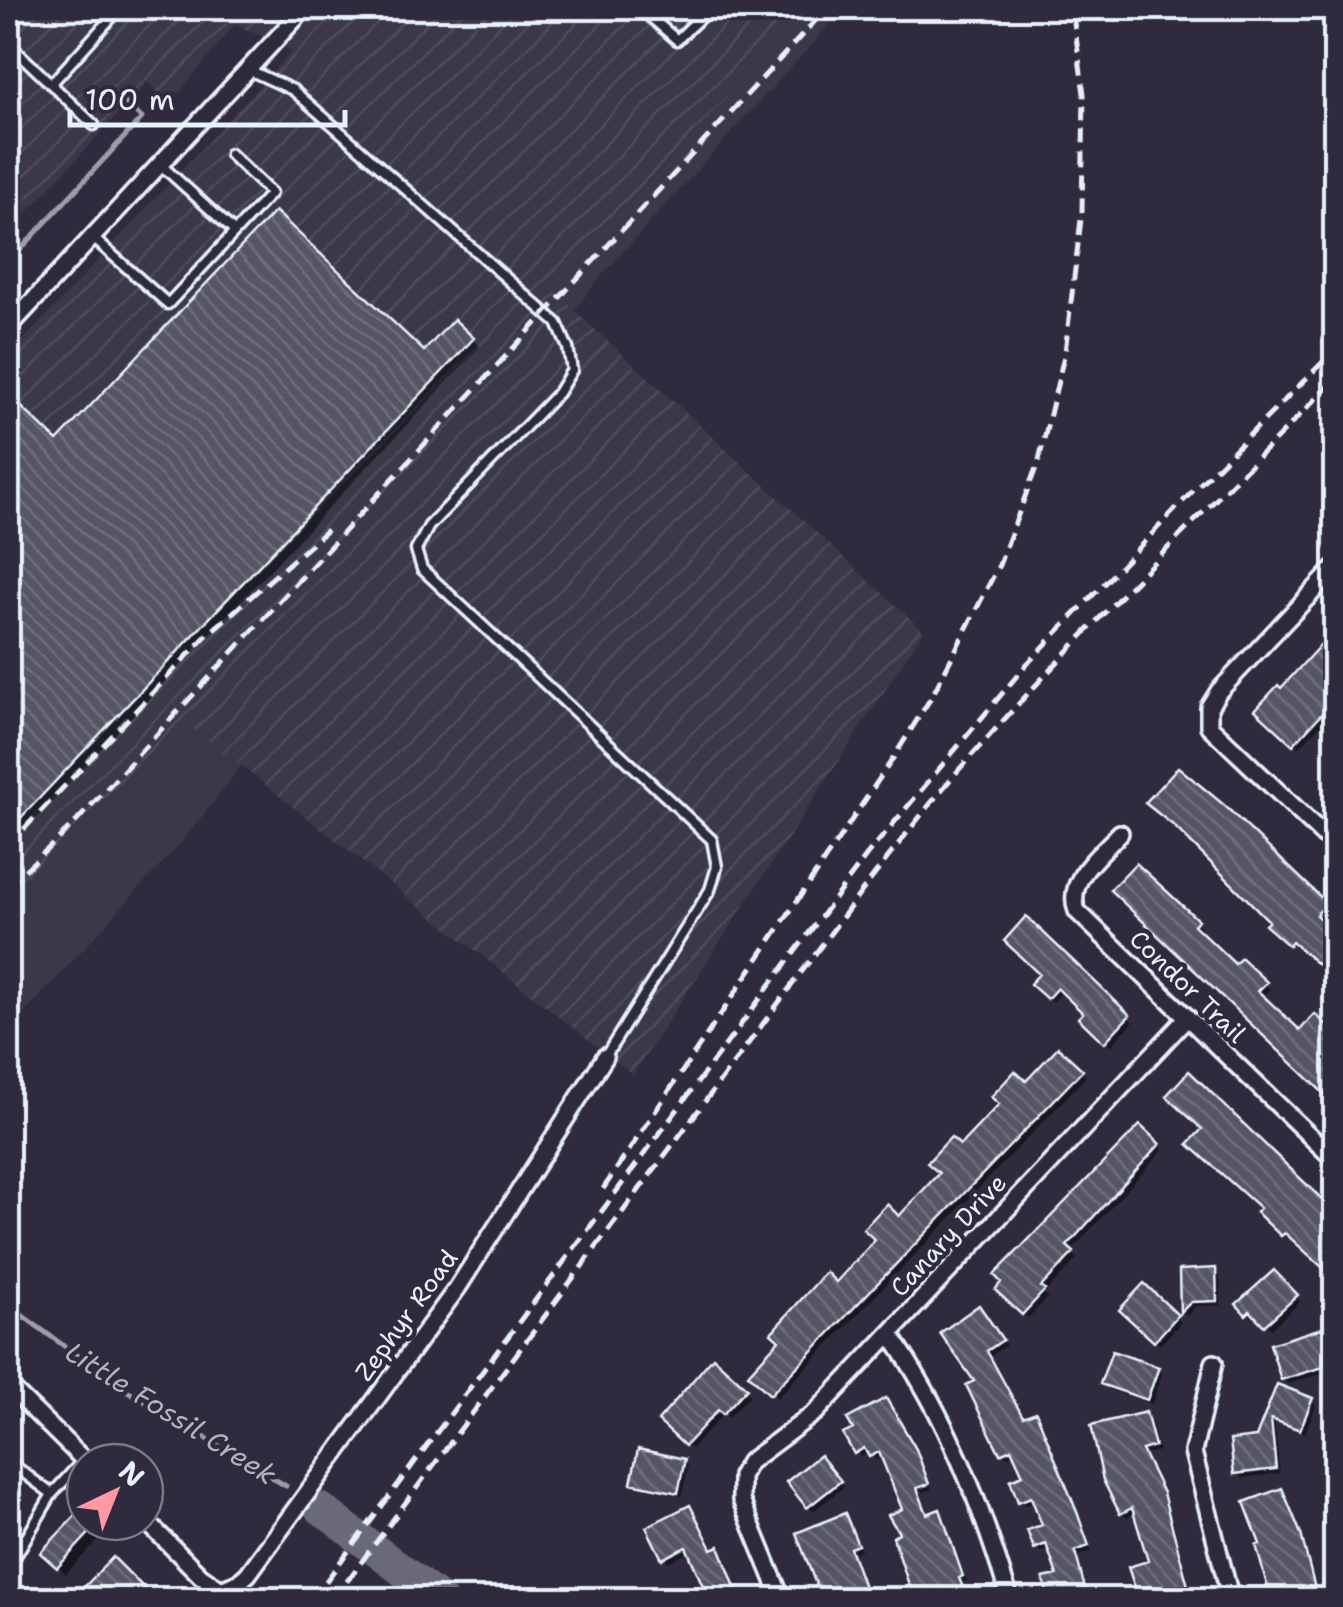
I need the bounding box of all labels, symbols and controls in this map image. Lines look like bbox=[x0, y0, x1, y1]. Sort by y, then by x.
scale bar bbox=[70, 65, 345, 127]
text: 100 m bbox=[85, 79, 175, 120]
street label: Condor Trail bbox=[1123, 922, 1254, 1050]
street label: Canary Drive bbox=[882, 1166, 1014, 1304]
street label: Zephyr Road bbox=[347, 1242, 465, 1387]
water label: Little Fossil Creek bbox=[58, 1333, 284, 1493]
north arrow bbox=[65, 1442, 165, 1542]
text: N bbox=[111, 1452, 153, 1495]

